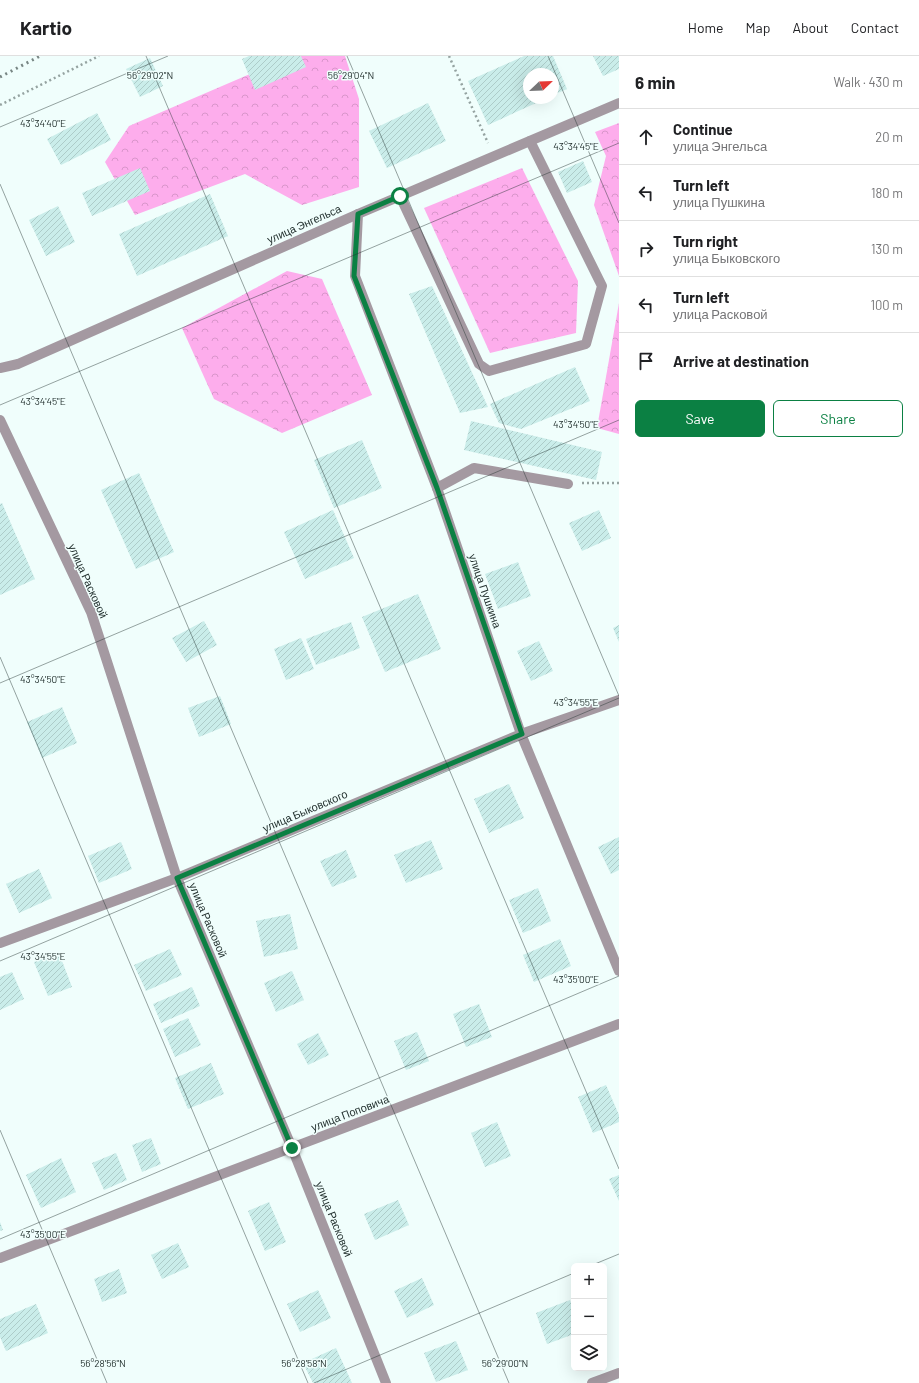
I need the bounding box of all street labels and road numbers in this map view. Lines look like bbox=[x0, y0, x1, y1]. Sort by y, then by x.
street label: улица Энгельса bbox=[265, 201, 344, 246]
street label: улица Расковой bbox=[66, 542, 111, 620]
street label: улица Пушкина bbox=[467, 552, 505, 631]
street label: улица Быковского bbox=[260, 787, 349, 834]
street label: улица Расковой bbox=[187, 880, 230, 959]
street label: улица Поповича bbox=[309, 1091, 391, 1133]
street label: улица Расковой bbox=[313, 1179, 355, 1258]

